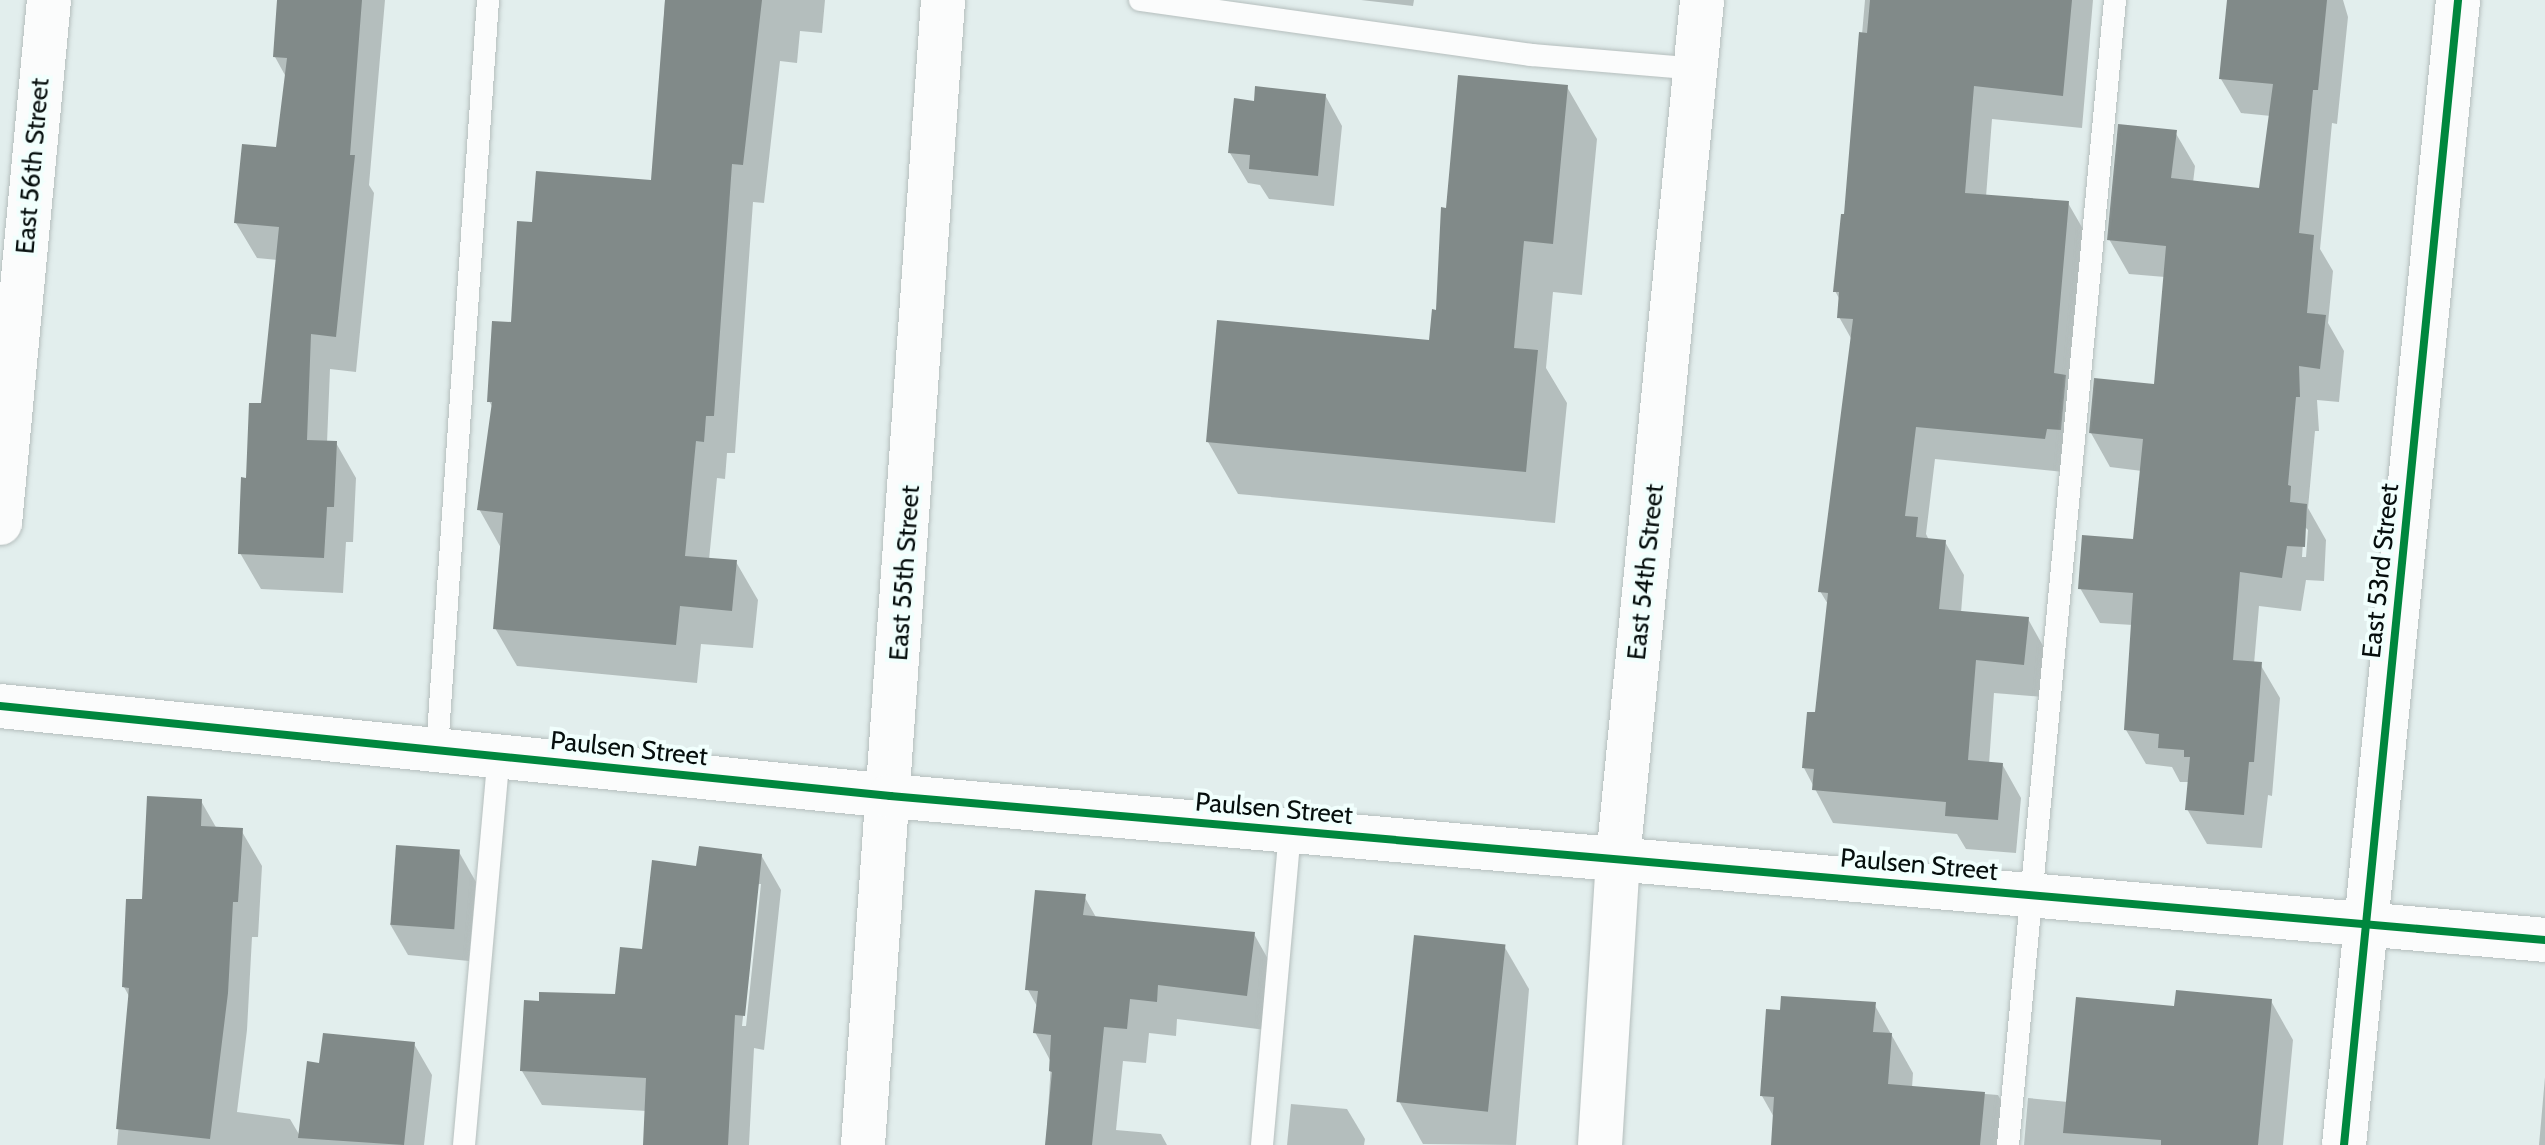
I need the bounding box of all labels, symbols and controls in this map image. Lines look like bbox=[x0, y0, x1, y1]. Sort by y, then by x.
street label: East 56th Street bbox=[10, 77, 56, 255]
street label: East 54th Street bbox=[1621, 482, 1671, 662]
street label: East 53rd Street bbox=[2356, 482, 2406, 660]
street label: East 55th Street bbox=[883, 484, 927, 662]
street label: Paulsen Street bbox=[549, 725, 709, 773]
street label: Paulsen Street bbox=[1194, 787, 1354, 831]
street label: Paulsen Street bbox=[1839, 843, 1999, 887]

